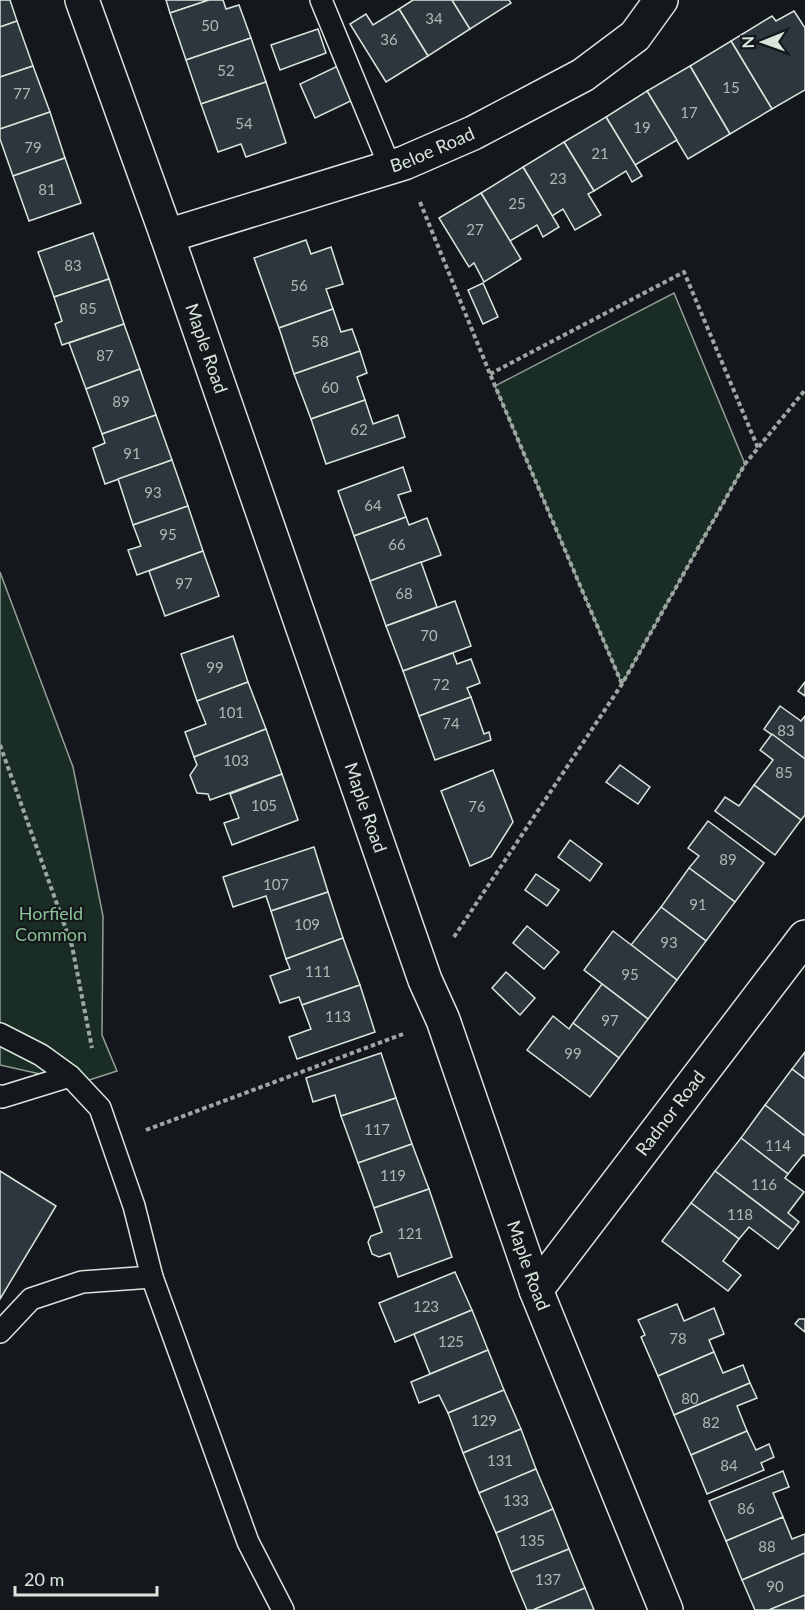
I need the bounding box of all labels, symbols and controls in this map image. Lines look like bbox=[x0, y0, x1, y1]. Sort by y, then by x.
house number: 34 bbox=[425, 9, 443, 27]
north arrow bbox=[733, 12, 793, 72]
house number: 50 bbox=[201, 16, 219, 34]
house number: 36 bbox=[380, 30, 398, 48]
text: N bbox=[738, 36, 757, 49]
house number: 52 bbox=[217, 61, 235, 79]
house number: 15 bbox=[722, 78, 740, 96]
house number: 77 bbox=[13, 84, 31, 102]
house number: 17 bbox=[680, 103, 698, 121]
house number: 54 bbox=[235, 114, 253, 132]
house number: 19 bbox=[633, 118, 651, 136]
street label: Beloe Road bbox=[387, 122, 478, 177]
house number: 79 bbox=[24, 138, 42, 156]
house number: 21 bbox=[591, 144, 609, 162]
house number: 23 bbox=[549, 169, 567, 187]
house number: 81 bbox=[38, 180, 56, 198]
house number: 25 bbox=[508, 194, 526, 212]
house number: 27 bbox=[466, 220, 484, 238]
house number: 83 bbox=[64, 256, 82, 274]
house number: 56 bbox=[290, 276, 308, 294]
house number: 85 bbox=[79, 299, 97, 317]
street label: Maple Road bbox=[181, 300, 233, 396]
house number: 58 bbox=[311, 332, 329, 350]
house number: 87 bbox=[96, 346, 114, 364]
house number: 60 bbox=[321, 378, 339, 396]
house number: 89 bbox=[112, 392, 130, 410]
house number: 62 bbox=[350, 420, 368, 438]
house number: 91 bbox=[123, 444, 141, 462]
house number: 93 bbox=[144, 483, 162, 501]
house number: 64 bbox=[364, 496, 382, 514]
house number: 95 bbox=[159, 525, 177, 543]
house number: 66 bbox=[388, 535, 406, 553]
house number: 97 bbox=[175, 574, 193, 592]
house number: 68 bbox=[395, 584, 413, 602]
house number: 70 bbox=[420, 626, 438, 644]
house number: 99 bbox=[206, 658, 224, 676]
house number: 72 bbox=[432, 675, 450, 693]
house number: 101 bbox=[218, 703, 244, 721]
house number: 74 bbox=[442, 714, 460, 732]
house number: 83 bbox=[777, 721, 795, 739]
house number: 103 bbox=[223, 751, 249, 769]
street label: Maple Road bbox=[340, 759, 392, 855]
house number: 85 bbox=[775, 763, 793, 781]
house number: 105 bbox=[251, 796, 277, 814]
house number: 76 bbox=[468, 797, 486, 815]
house number: 89 bbox=[719, 850, 737, 868]
house number: 107 bbox=[263, 875, 289, 893]
house number: 91 bbox=[689, 895, 707, 913]
park label: Horfield Common bbox=[15, 902, 87, 945]
house number: 109 bbox=[294, 915, 320, 933]
house number: 93 bbox=[660, 933, 678, 951]
house number: 111 bbox=[305, 962, 331, 980]
house number: 95 bbox=[621, 965, 639, 983]
house number: 113 bbox=[325, 1007, 351, 1025]
house number: 97 bbox=[601, 1011, 619, 1029]
house number: 99 bbox=[564, 1044, 582, 1062]
street label: Radnor Road bbox=[630, 1066, 709, 1160]
house number: 117 bbox=[364, 1120, 390, 1138]
house number: 114 bbox=[765, 1136, 791, 1154]
house number: 119 bbox=[380, 1166, 406, 1184]
house number: 116 bbox=[751, 1175, 777, 1193]
house number: 118 bbox=[727, 1205, 753, 1223]
street label: Maple Road bbox=[503, 1217, 555, 1313]
house number: 121 bbox=[397, 1224, 423, 1242]
house number: 123 bbox=[413, 1297, 439, 1315]
house number: 78 bbox=[669, 1329, 687, 1347]
house number: 125 bbox=[438, 1332, 464, 1350]
house number: 80 bbox=[681, 1389, 699, 1407]
house number: 129 bbox=[471, 1411, 497, 1429]
house number: 82 bbox=[702, 1413, 720, 1431]
house number: 131 bbox=[487, 1451, 513, 1469]
house number: 84 bbox=[720, 1456, 738, 1474]
house number: 133 bbox=[503, 1491, 529, 1509]
house number: 86 bbox=[737, 1499, 755, 1517]
house number: 135 bbox=[519, 1531, 545, 1549]
house number: 88 bbox=[758, 1537, 776, 1555]
scale bar bbox=[15, 1559, 158, 1597]
text: 20 m bbox=[24, 1568, 64, 1590]
house number: 137 bbox=[535, 1570, 561, 1588]
house number: 90 bbox=[766, 1577, 784, 1595]

